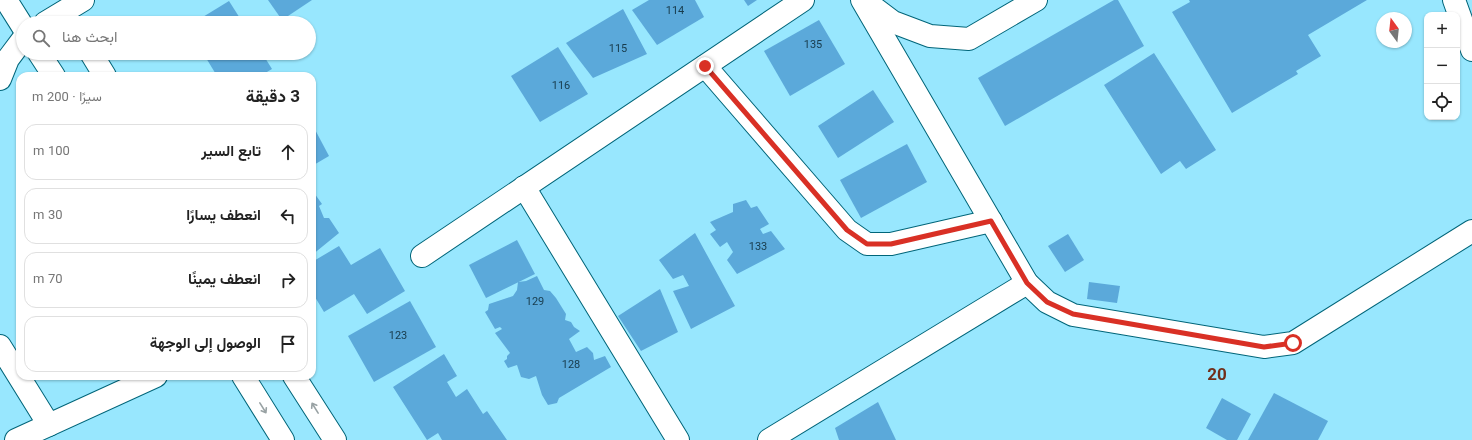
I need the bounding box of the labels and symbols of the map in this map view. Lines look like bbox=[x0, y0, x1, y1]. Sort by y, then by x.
house number: 114 bbox=[666, 3, 684, 20]
north arrow bbox=[1376, 12, 1412, 48]
house number: 135 bbox=[804, 37, 822, 54]
house number: 115 bbox=[609, 41, 627, 58]
route end bbox=[696, 57, 714, 75]
house number: 116 bbox=[552, 78, 570, 95]
house number: 133 bbox=[749, 239, 767, 256]
house number: 129 bbox=[526, 294, 544, 311]
house number: 123 bbox=[389, 328, 407, 345]
route start bbox=[1284, 334, 1302, 352]
house number: 128 bbox=[562, 357, 580, 374]
district label: 20 bbox=[1207, 363, 1227, 389]
one-way arrow bbox=[259, 402, 267, 414]
one-way arrow bbox=[310, 402, 318, 414]

